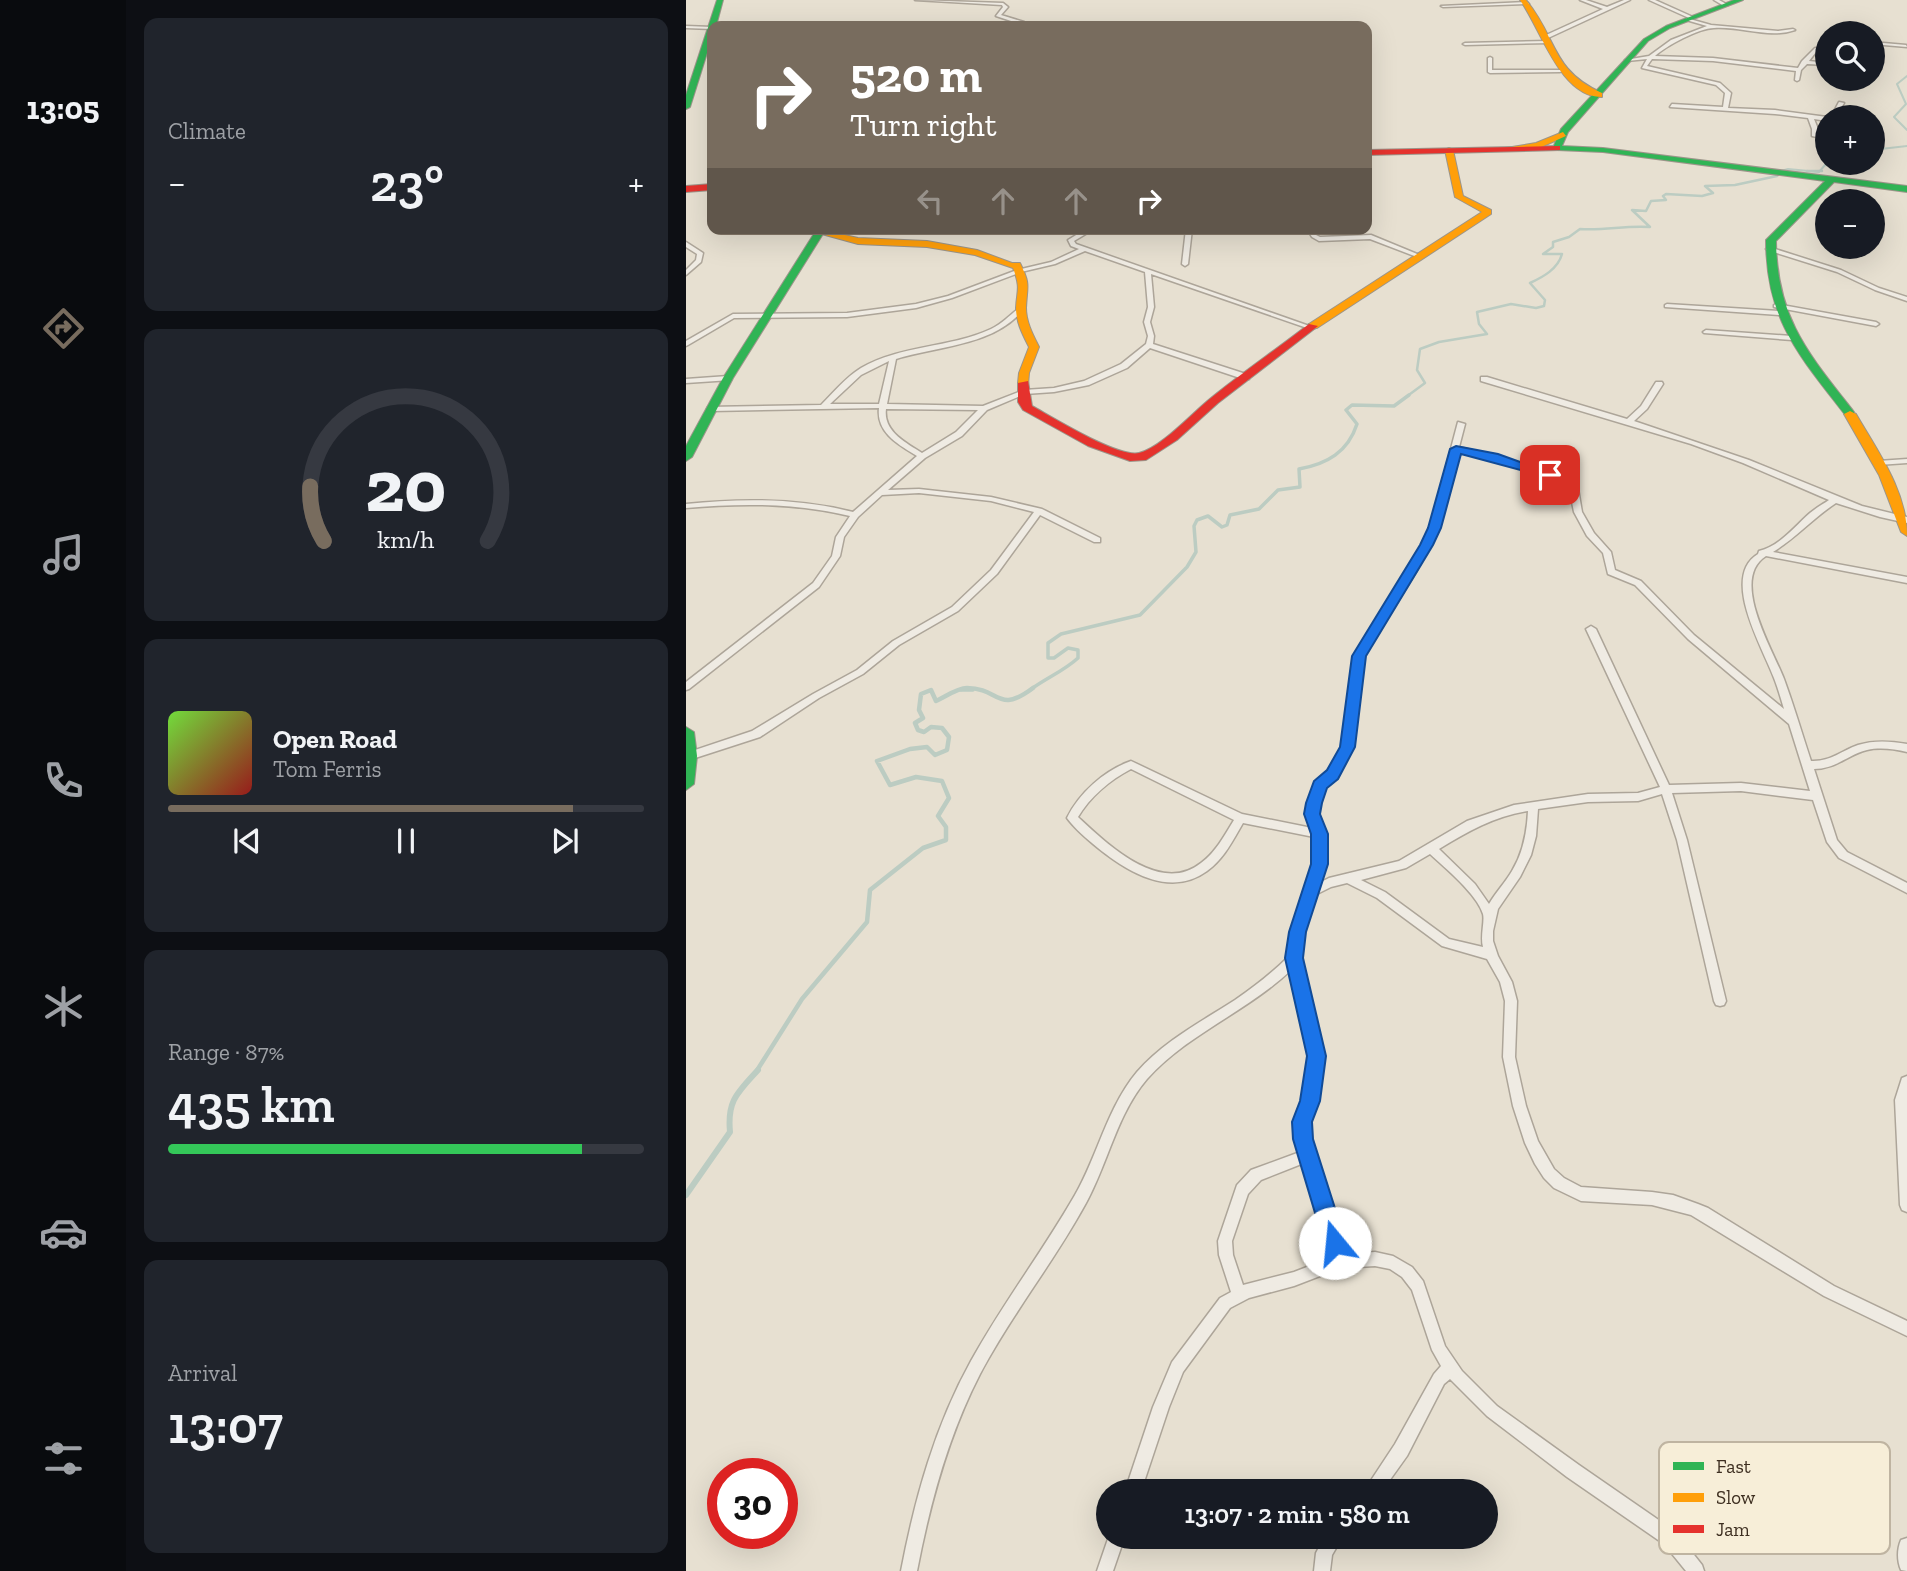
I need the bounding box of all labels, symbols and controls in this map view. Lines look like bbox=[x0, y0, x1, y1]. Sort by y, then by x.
map controls bbox=[1815, 21, 1885, 259]
button: search bbox=[1815, 21, 1885, 91]
text: 520 m bbox=[850, 46, 982, 105]
icon: right bbox=[735, 49, 826, 140]
text: 13:05 bbox=[26, 89, 100, 127]
button: + bbox=[1815, 105, 1885, 175]
text: Turn right bbox=[850, 106, 997, 144]
text: Climate bbox=[168, 117, 246, 145]
text: 23° bbox=[370, 152, 444, 214]
text: − bbox=[168, 160, 186, 206]
text: + bbox=[628, 160, 644, 206]
icon: left bbox=[911, 182, 949, 220]
icon: ahead bbox=[984, 182, 1022, 220]
icon: ahead bbox=[1057, 182, 1095, 220]
icon: right bbox=[1130, 182, 1168, 220]
button: − bbox=[1815, 189, 1885, 259]
icon: directions bbox=[39, 304, 88, 353]
text: 20 bbox=[365, 442, 447, 530]
pin bbox=[1520, 445, 1580, 505]
icon: arrive bbox=[1531, 456, 1569, 494]
text: km/h bbox=[377, 524, 435, 554]
icon: music bbox=[39, 530, 88, 579]
text: Open Road bbox=[273, 723, 397, 755]
text: Tom Ferris bbox=[273, 755, 382, 783]
icon: phone bbox=[39, 756, 88, 805]
icon: previous bbox=[228, 822, 266, 860]
icon: pause bbox=[387, 822, 425, 860]
icon: next bbox=[546, 822, 584, 860]
icon: climate bbox=[39, 982, 88, 1031]
text: Range · 87% bbox=[168, 1038, 284, 1066]
text: 435 km bbox=[168, 1073, 335, 1135]
position arrow bbox=[1298, 1206, 1372, 1280]
icon: car bbox=[39, 1208, 88, 1257]
text: Arrival bbox=[168, 1359, 237, 1387]
text: 13:07 bbox=[168, 1394, 283, 1456]
icon: filters bbox=[39, 1434, 88, 1483]
legend bbox=[1659, 1442, 1890, 1554]
text: Fast bbox=[1716, 1455, 1751, 1478]
speed limit sign: 30 bbox=[707, 1458, 798, 1549]
text: Slow bbox=[1716, 1486, 1756, 1509]
text: 13:07 · 2 min · 580 m bbox=[1184, 1498, 1410, 1530]
text: Jam bbox=[1716, 1518, 1750, 1541]

